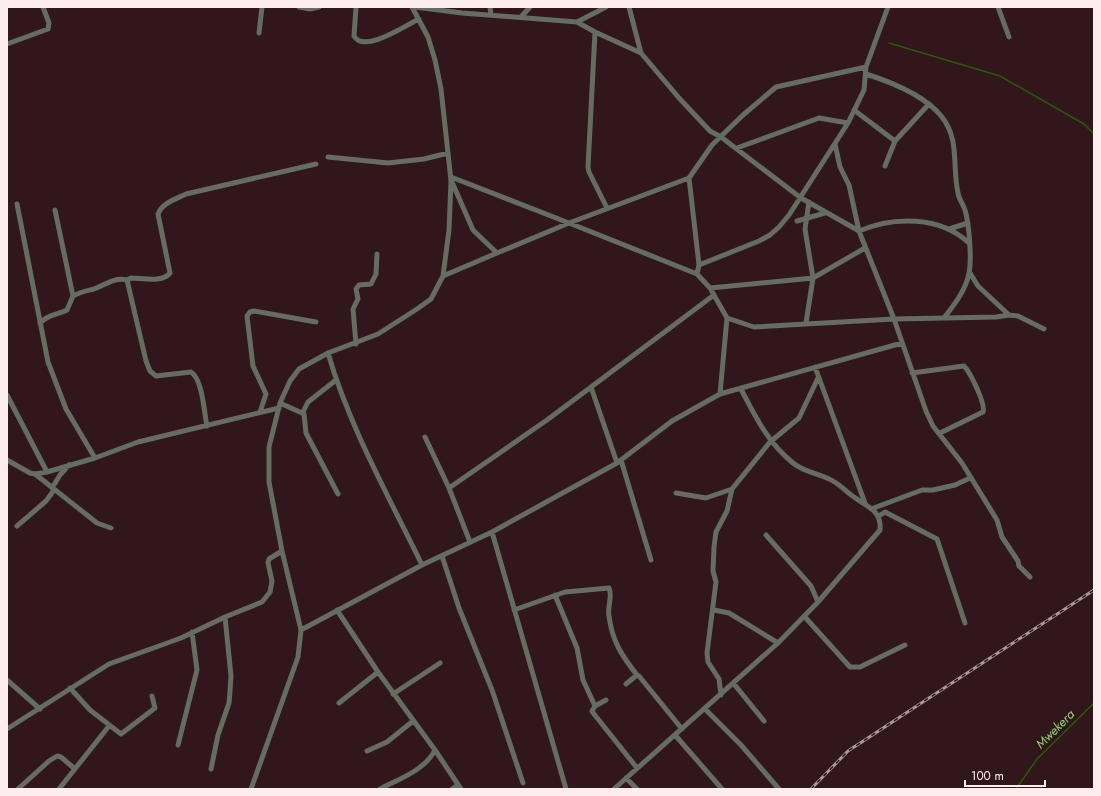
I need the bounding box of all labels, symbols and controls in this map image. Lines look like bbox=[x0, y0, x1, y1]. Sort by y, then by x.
water label: Mwekera bbox=[1031, 705, 1079, 753]
scale bar bbox=[965, 762, 1045, 788]
text: 100 m bbox=[971, 767, 1004, 785]

